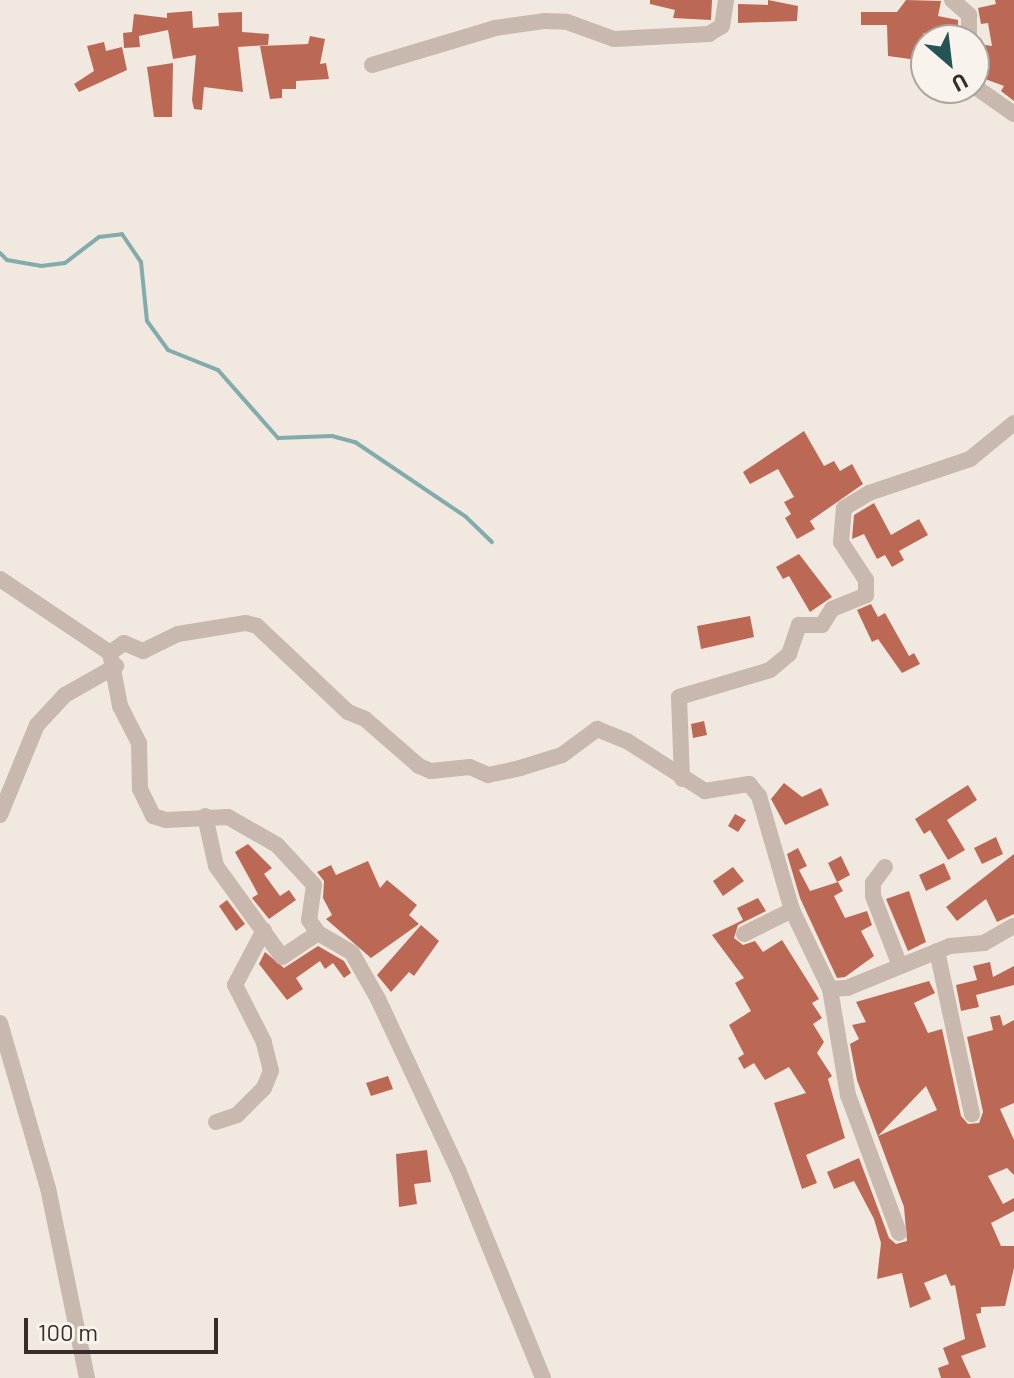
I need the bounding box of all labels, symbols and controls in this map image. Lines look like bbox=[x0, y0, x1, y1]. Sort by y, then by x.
north arrow bbox=[910, 24, 990, 104]
text: U bbox=[948, 69, 973, 98]
scale bar bbox=[28, 1302, 222, 1352]
text: 100 m bbox=[38, 1317, 98, 1346]

